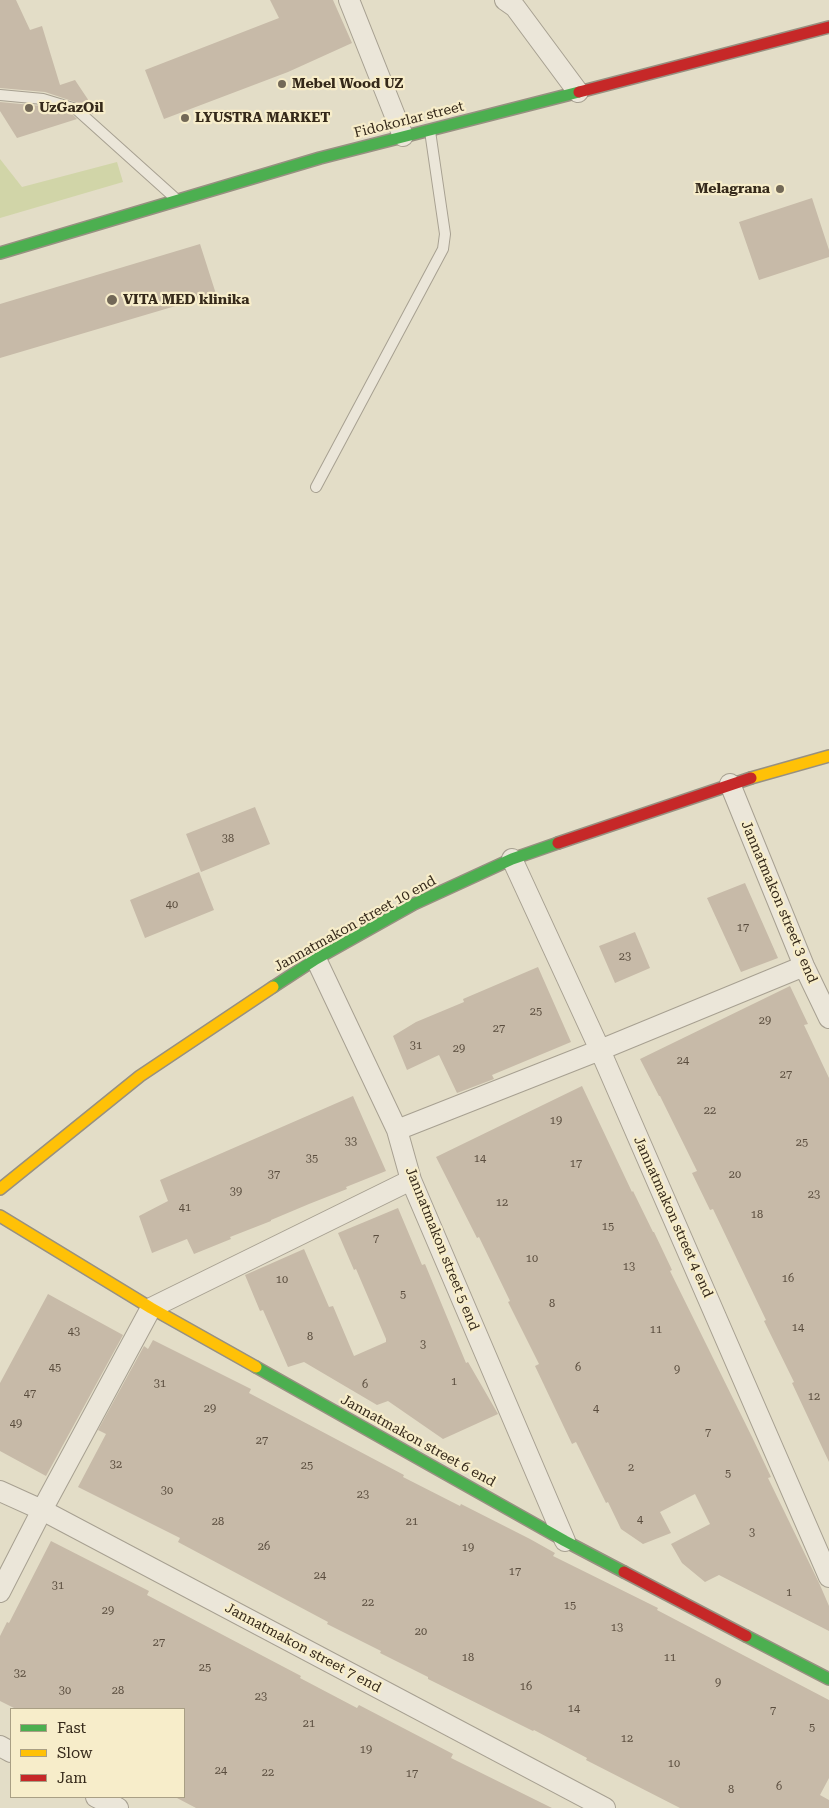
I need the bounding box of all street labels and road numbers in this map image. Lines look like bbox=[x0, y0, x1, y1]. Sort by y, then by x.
street label: Fidokorlar street bbox=[352, 98, 466, 142]
street label: Jannatmakon street 3 end bbox=[737, 818, 821, 986]
street label: Jannatmakon street 10 end bbox=[271, 872, 439, 976]
street label: Jannatmakon street 4 end bbox=[630, 1134, 716, 1300]
street label: Jannatmakon street 5 end bbox=[402, 1165, 482, 1333]
street label: Jannatmakon street 6 end bbox=[338, 1391, 498, 1491]
street label: Jannatmakon street 7 end bbox=[222, 1600, 384, 1696]

